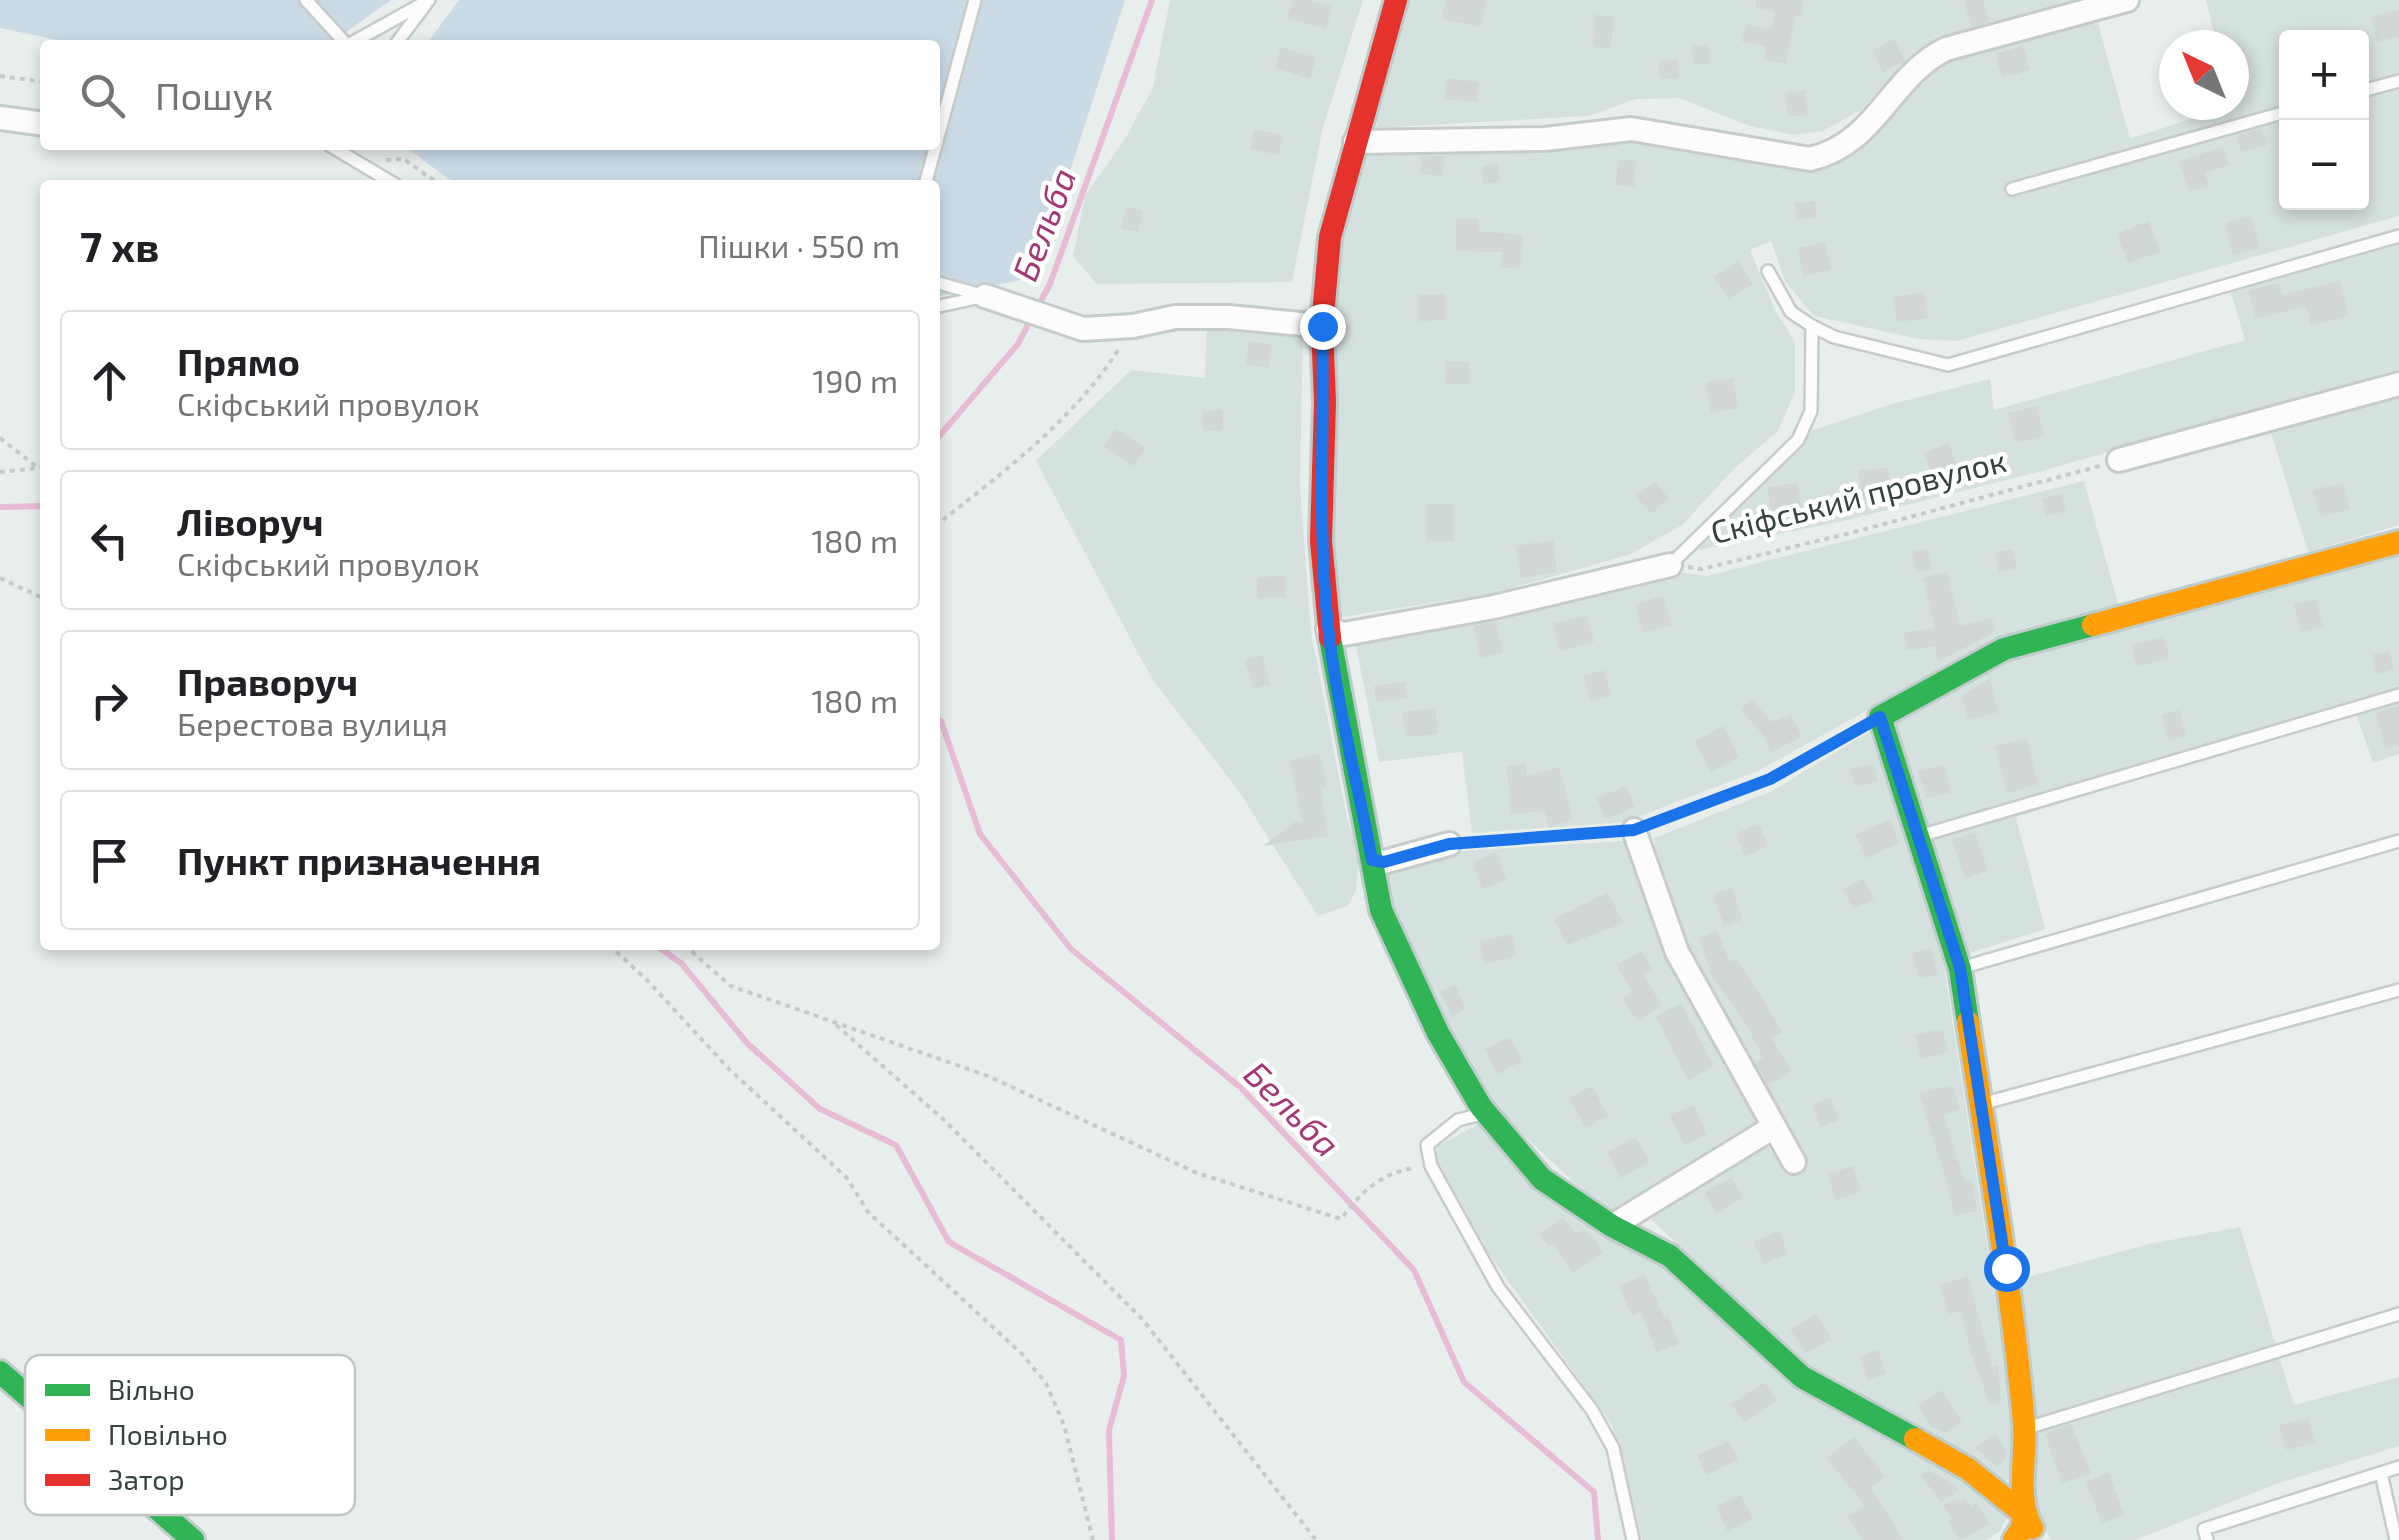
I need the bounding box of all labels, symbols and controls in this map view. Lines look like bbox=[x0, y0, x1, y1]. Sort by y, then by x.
north arrow bbox=[2159, 30, 2249, 120]
map controls bbox=[2279, 30, 2369, 210]
button: + bbox=[2279, 30, 2369, 120]
search box bbox=[40, 40, 940, 150]
icon: search bbox=[75, 68, 130, 123]
text: Пошук bbox=[155, 72, 273, 118]
button: − bbox=[2279, 120, 2369, 210]
water label: Бельба bbox=[1002, 162, 1084, 286]
text: 7 хв bbox=[80, 220, 159, 270]
text: Пішки · 550 m bbox=[698, 226, 900, 264]
route end bbox=[1300, 304, 1346, 350]
text: Прямо bbox=[177, 338, 300, 384]
icon: ahead bbox=[82, 353, 137, 408]
text: 190 m bbox=[812, 361, 898, 399]
text: Скіфський провулок bbox=[177, 384, 480, 422]
street label: Скіфський провулок bbox=[1707, 440, 2010, 551]
text: Ліворуч bbox=[177, 498, 324, 544]
icon: left bbox=[82, 513, 137, 568]
text: 180 m bbox=[811, 521, 898, 559]
text: Скіфський провулок bbox=[177, 544, 480, 582]
text: Праворуч bbox=[177, 658, 358, 704]
icon: right bbox=[82, 673, 137, 728]
text: 180 m bbox=[811, 681, 898, 719]
text: Берестова вулиця bbox=[177, 704, 448, 742]
icon: arrive bbox=[82, 833, 137, 888]
text: Пункт призначення bbox=[177, 837, 541, 883]
water label: Бельба bbox=[1237, 1052, 1349, 1164]
route start bbox=[1984, 1246, 2030, 1292]
legend bbox=[25, 1355, 355, 1515]
text: Вільно bbox=[108, 1372, 195, 1406]
text: Повільно bbox=[108, 1417, 228, 1451]
text: Затор bbox=[108, 1462, 185, 1496]

